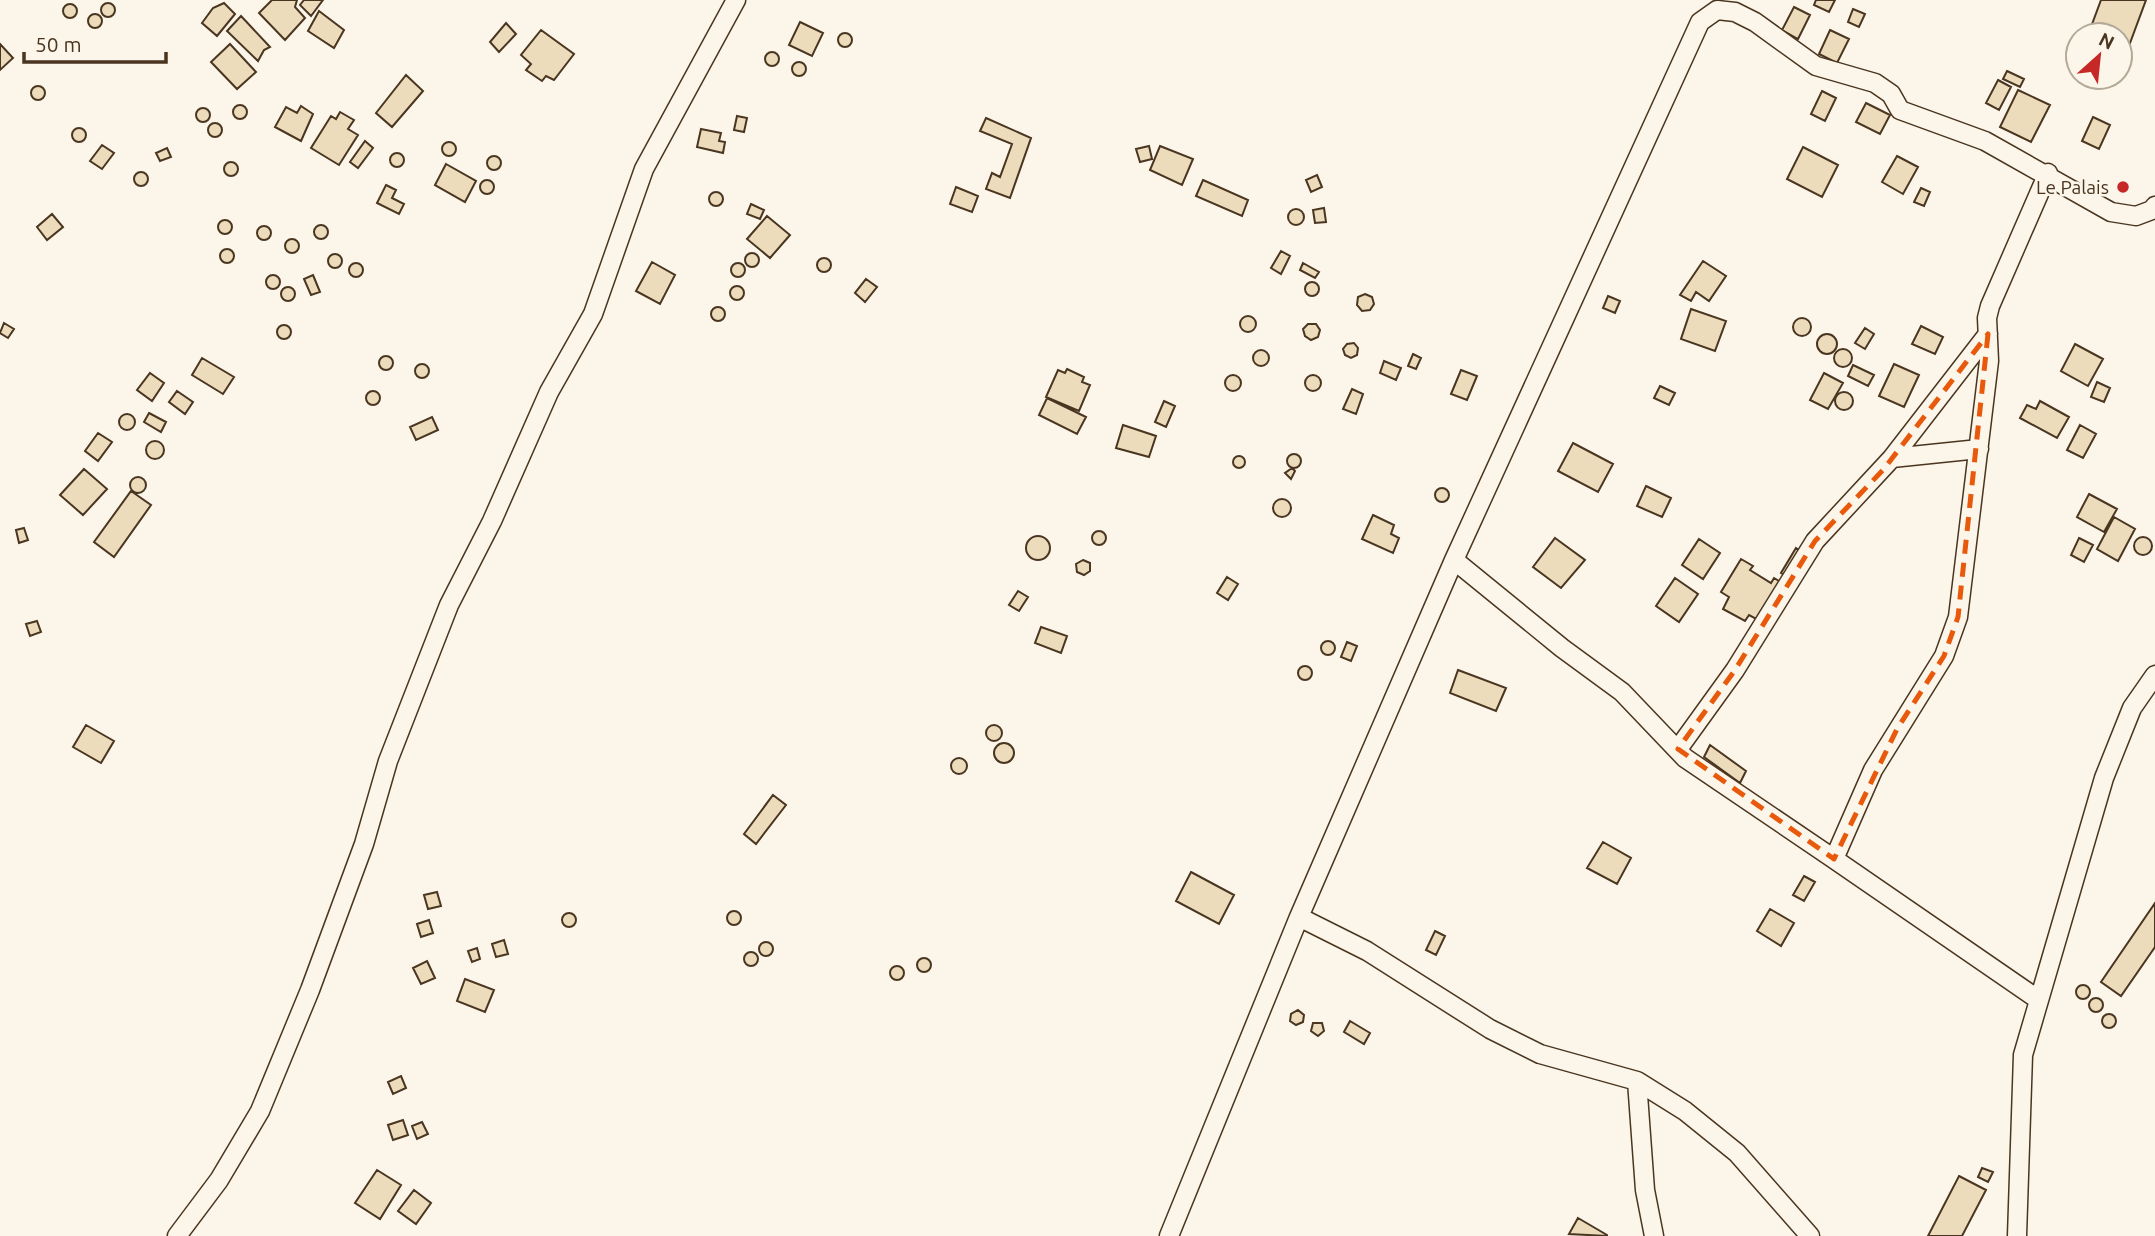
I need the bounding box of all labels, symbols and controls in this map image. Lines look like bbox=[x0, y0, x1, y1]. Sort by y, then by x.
scale bar bbox=[24, 21, 166, 65]
north arrow bbox=[2064, 21, 2134, 91]
text: N bbox=[2095, 28, 2118, 54]
text: 50 m bbox=[35, 32, 82, 56]
place label: Le Palais bbox=[2036, 176, 2109, 198]
marker: Le Palais bbox=[2115, 179, 2131, 195]

